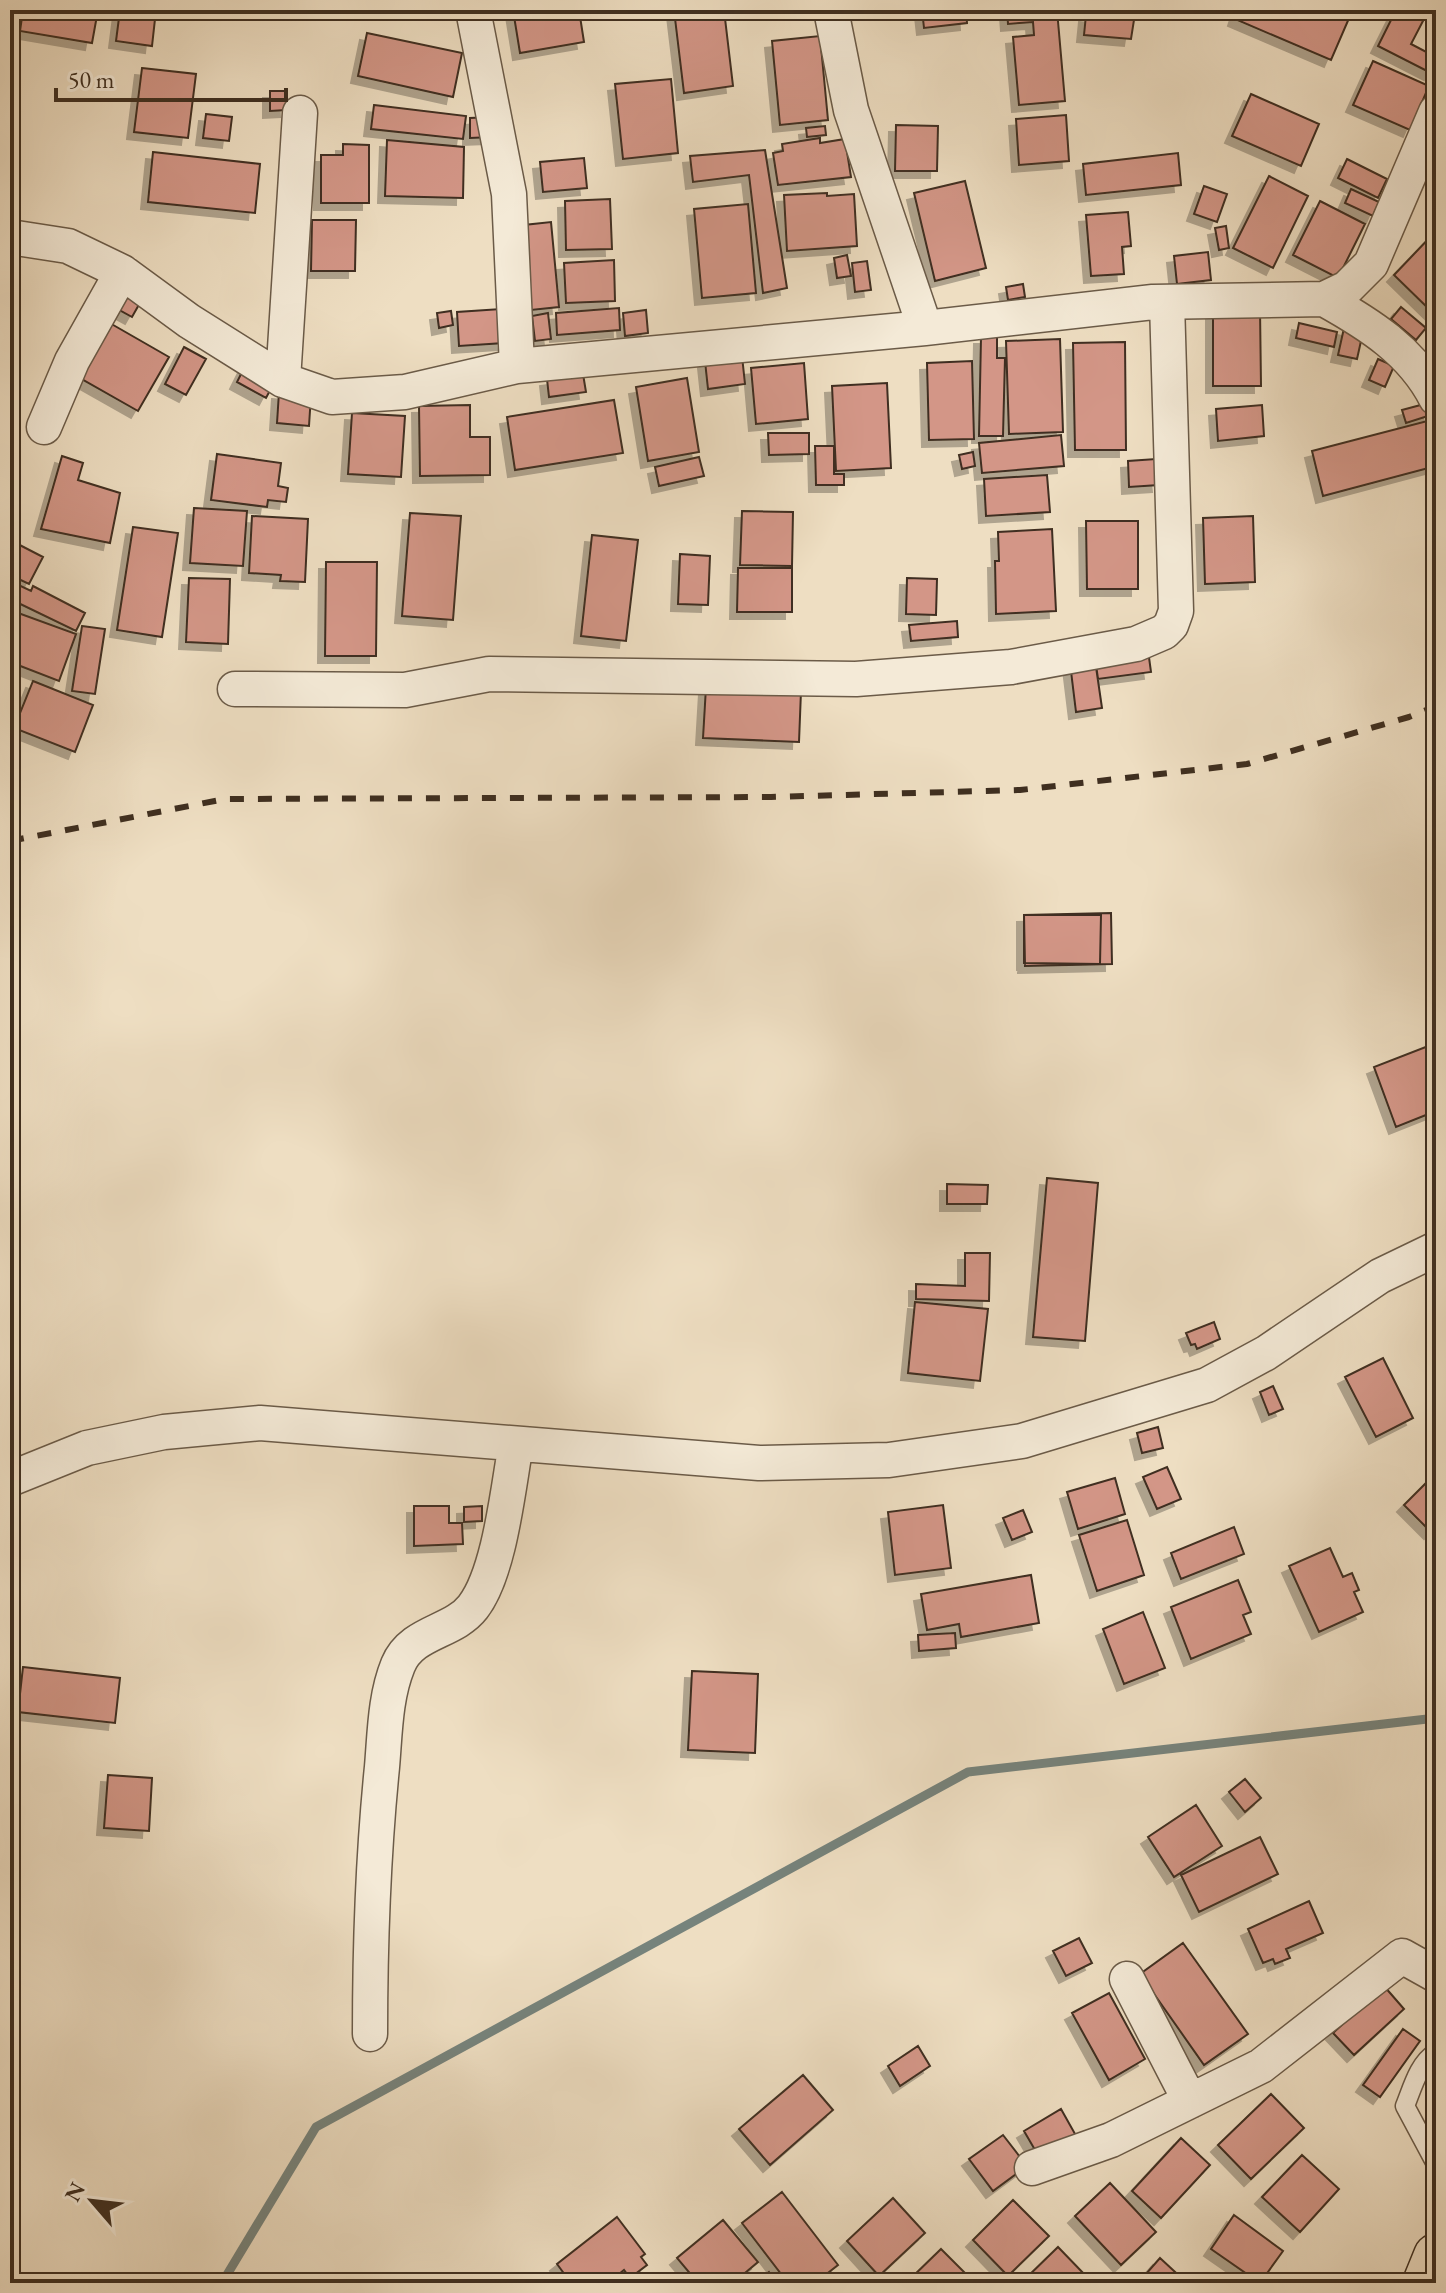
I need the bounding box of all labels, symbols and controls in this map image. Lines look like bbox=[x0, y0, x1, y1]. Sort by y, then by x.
scale bar bbox=[56, 52, 286, 102]
text: 50 m bbox=[68, 64, 115, 95]
north arrow bbox=[52, 2161, 132, 2241]
text: N bbox=[58, 2177, 92, 2207]

